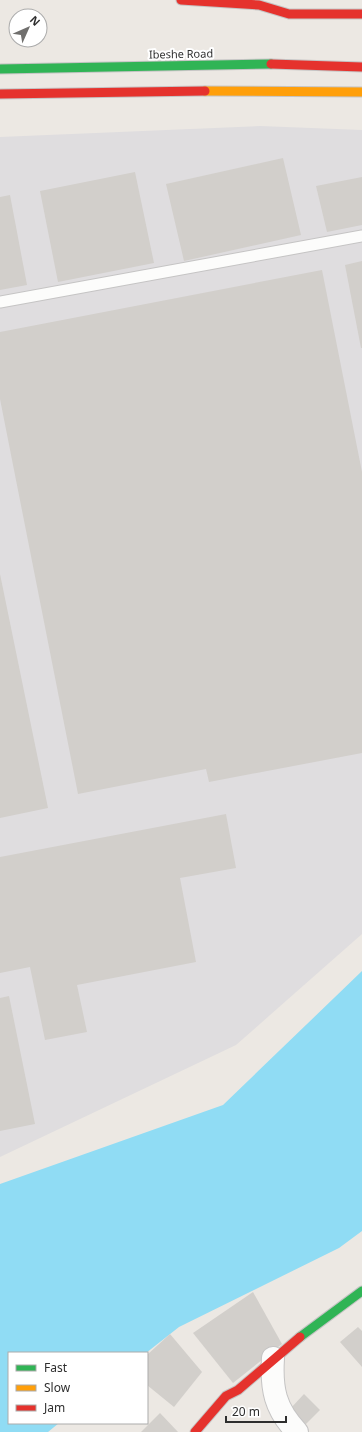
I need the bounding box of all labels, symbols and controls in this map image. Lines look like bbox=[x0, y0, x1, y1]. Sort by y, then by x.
north arrow bbox=[8, 8, 48, 48]
text: N bbox=[27, 12, 44, 29]
street label: Ibeshe Road bbox=[149, 45, 213, 62]
legend bbox=[8, 1352, 148, 1424]
text: Fast bbox=[44, 1359, 68, 1376]
text: Slow bbox=[44, 1379, 71, 1396]
scale bar bbox=[226, 1398, 286, 1424]
text: Jam bbox=[43, 1399, 65, 1416]
text: 20 m bbox=[232, 1403, 260, 1420]

